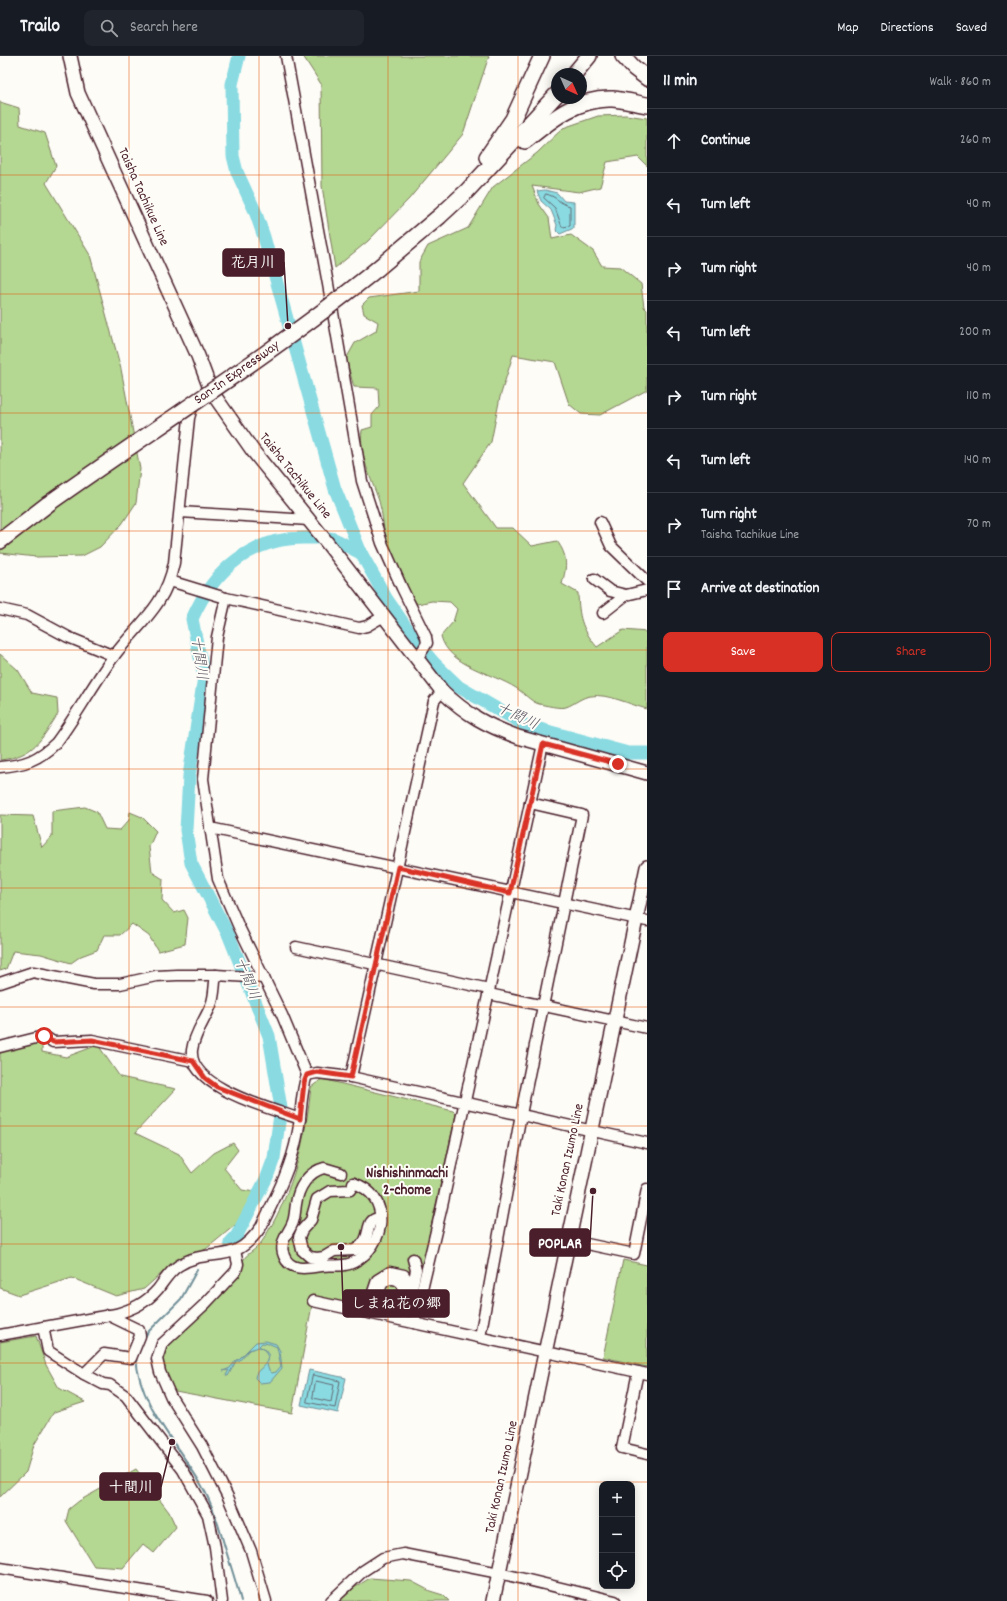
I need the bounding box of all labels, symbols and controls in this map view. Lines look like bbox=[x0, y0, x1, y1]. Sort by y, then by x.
search box bbox=[84, 10, 364, 46]
text: Trailo bbox=[20, 14, 60, 41]
icon: search bbox=[98, 17, 120, 39]
text: Search here bbox=[130, 17, 198, 39]
text: Map bbox=[837, 18, 859, 38]
text: Directions bbox=[881, 18, 934, 38]
text: Saved bbox=[956, 18, 987, 38]
north arrow bbox=[551, 68, 587, 104]
text: 11 min bbox=[663, 70, 697, 94]
text: Walk · 860 m bbox=[930, 73, 991, 92]
icon: ahead bbox=[663, 130, 685, 152]
text: Continue bbox=[701, 130, 750, 152]
text: 260 m bbox=[960, 131, 991, 150]
street label: Taisha Tachikue Line bbox=[112, 145, 174, 249]
icon: left bbox=[663, 194, 685, 216]
text: Turn left bbox=[701, 194, 750, 216]
text: 40 m bbox=[967, 195, 991, 214]
callout: 花月川 bbox=[223, 249, 284, 276]
text: 花月川 bbox=[230, 253, 276, 275]
icon: right bbox=[663, 258, 685, 280]
text: Turn right bbox=[701, 258, 757, 280]
text: 40 m bbox=[967, 259, 991, 278]
icon: left bbox=[663, 322, 685, 344]
text: Turn left bbox=[701, 322, 750, 344]
text: 200 m bbox=[959, 323, 991, 342]
street label: San-In Expressway bbox=[190, 336, 284, 410]
icon: right bbox=[663, 386, 685, 408]
text: Turn right bbox=[701, 386, 757, 408]
text: 110 m bbox=[966, 387, 991, 406]
street label: Taisha Tachikue Line bbox=[254, 429, 336, 523]
icon: left bbox=[663, 450, 685, 472]
text: Turn left bbox=[701, 450, 750, 472]
text: 140 m bbox=[964, 451, 991, 470]
text: Turn right bbox=[701, 504, 757, 526]
icon: right bbox=[663, 514, 685, 536]
text: 70 m bbox=[967, 515, 991, 534]
text: Taisha Tachikue Line bbox=[701, 526, 799, 545]
icon: arrive bbox=[663, 578, 685, 600]
text: Arrive at destination bbox=[701, 578, 819, 600]
button: Save bbox=[663, 632, 823, 672]
button: Share bbox=[831, 632, 991, 672]
water label: 十間川 bbox=[184, 634, 212, 682]
water label: 十間川 bbox=[492, 698, 542, 736]
route end bbox=[609, 755, 627, 773]
water label: 十間川 bbox=[227, 954, 265, 1004]
route start bbox=[35, 1027, 53, 1045]
street label: Taki Konan Izumo Line bbox=[546, 1102, 590, 1218]
district label: Nishishinmachi 2-chome bbox=[366, 1163, 448, 1202]
callout: POPLAR bbox=[530, 1229, 590, 1256]
text: POPLAR bbox=[538, 1234, 582, 1256]
callout: しまね花の郷 bbox=[343, 1290, 449, 1317]
text: しまね花の郷 bbox=[351, 1294, 441, 1316]
street label: Taki Konan Izumo Line bbox=[480, 1419, 524, 1535]
callout: 十間川 bbox=[100, 1473, 161, 1500]
text: 十間川 bbox=[108, 1478, 154, 1500]
map controls bbox=[599, 1481, 635, 1589]
button: + bbox=[599, 1481, 635, 1517]
button: − bbox=[599, 1517, 635, 1553]
button: locate bbox=[599, 1553, 635, 1589]

